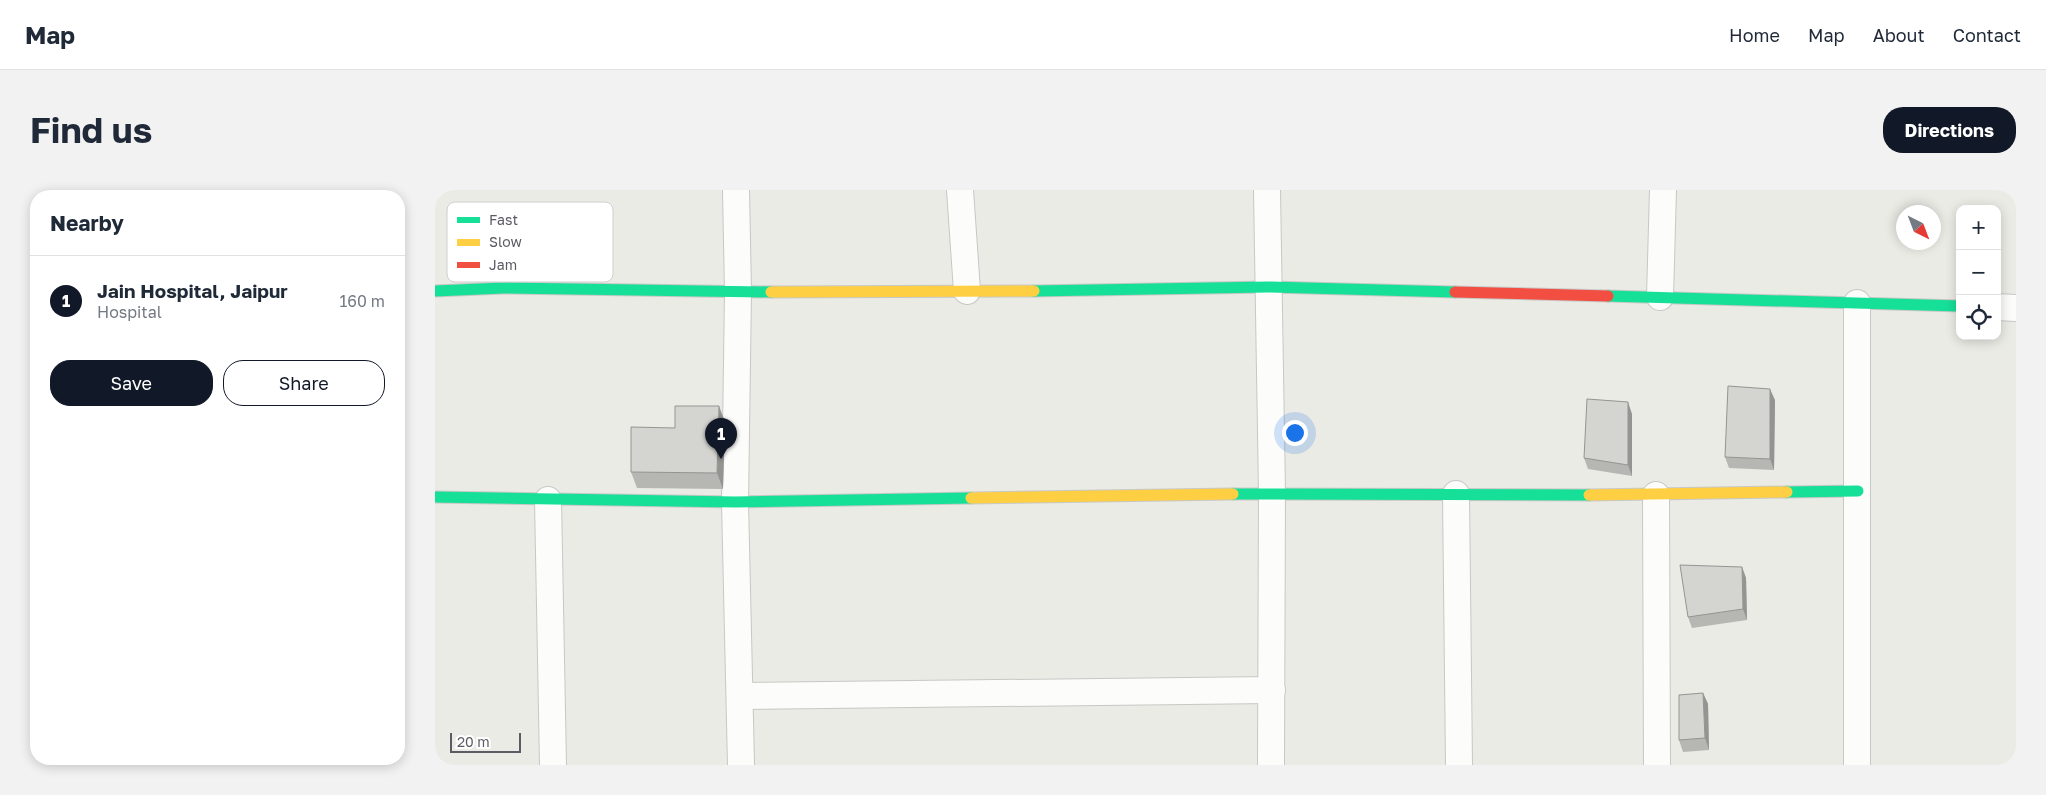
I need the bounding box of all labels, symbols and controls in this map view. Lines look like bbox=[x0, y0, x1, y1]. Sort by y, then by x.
text: Map bbox=[25, 20, 75, 49]
text: Home bbox=[1729, 24, 1780, 46]
text: Map bbox=[1808, 24, 1845, 46]
text: About bbox=[1873, 24, 1925, 46]
text: Contact bbox=[1953, 24, 2021, 46]
button: Directions bbox=[1883, 107, 2016, 153]
text: Find us bbox=[30, 109, 152, 151]
legend bbox=[447, 202, 613, 282]
north arrow bbox=[1896, 205, 1941, 250]
map controls bbox=[1956, 205, 2001, 340]
button: + bbox=[1956, 205, 2001, 250]
text: Nearby bbox=[50, 210, 124, 236]
text: Fast bbox=[489, 211, 518, 228]
text: Slow bbox=[489, 233, 522, 250]
button: − bbox=[1956, 250, 2001, 295]
text: Jam bbox=[489, 256, 517, 273]
text: Jain Hospital, Jaipur bbox=[97, 279, 288, 302]
text: 1 bbox=[62, 291, 70, 311]
text: 160 m bbox=[339, 291, 385, 311]
button: locate bbox=[1956, 295, 2001, 340]
text: Hospital bbox=[97, 302, 162, 322]
button: Save bbox=[50, 360, 213, 406]
button: Share bbox=[223, 360, 385, 406]
pin: 1 bbox=[705, 418, 737, 459]
your location bbox=[1282, 420, 1308, 446]
scale bar bbox=[450, 730, 521, 753]
text: 20 m bbox=[457, 733, 490, 750]

